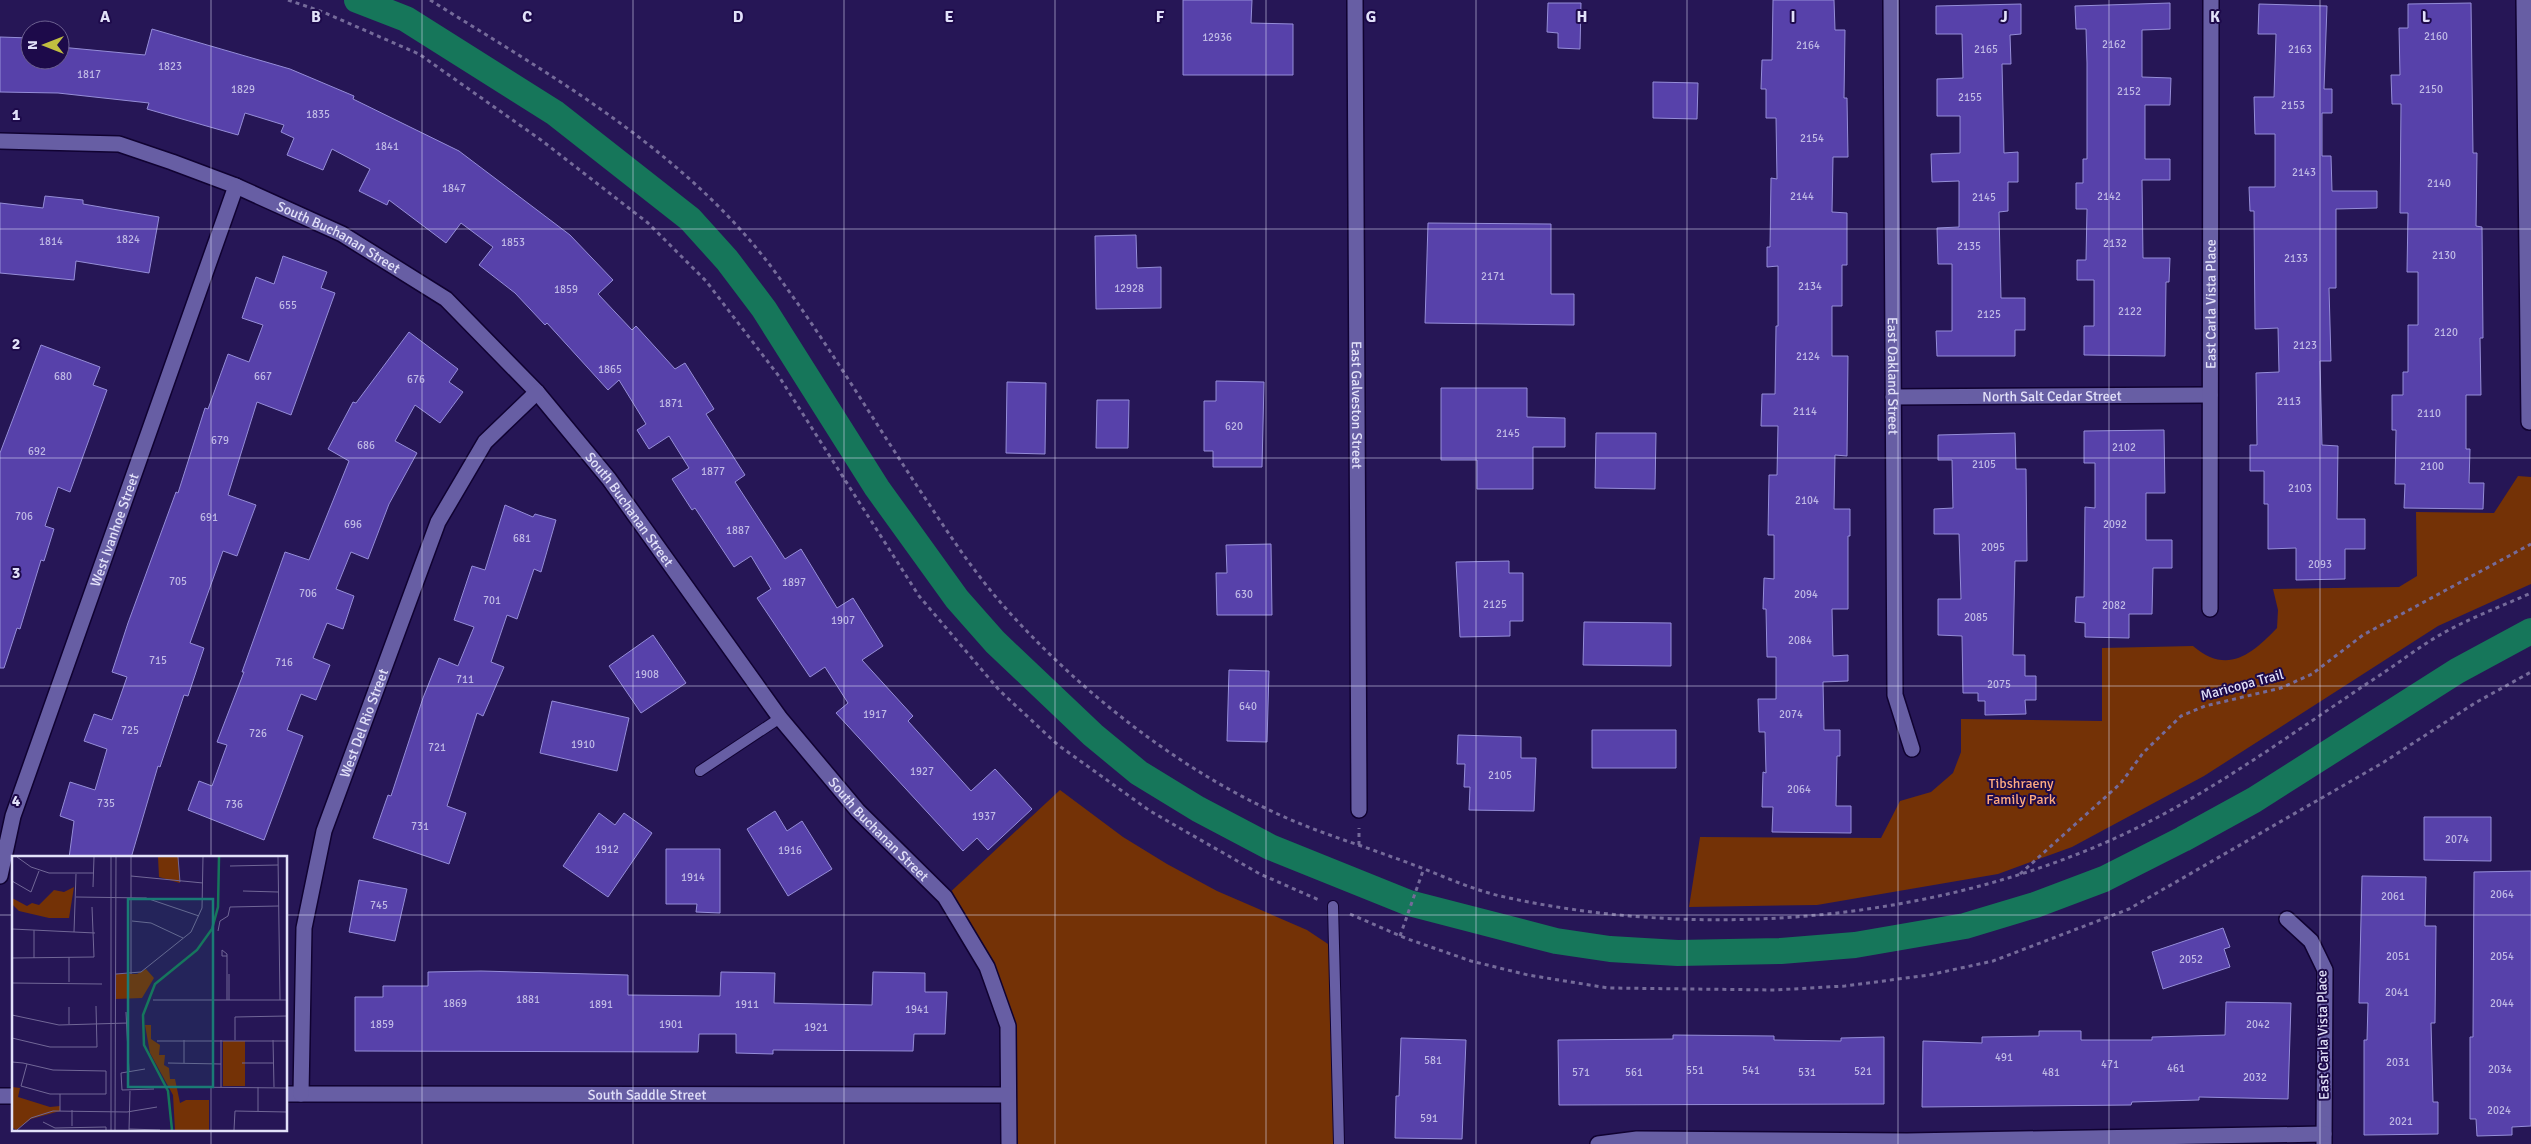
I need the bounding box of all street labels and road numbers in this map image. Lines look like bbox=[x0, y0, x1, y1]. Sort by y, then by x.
street label: South Buchanan Street bbox=[274, 197, 404, 277]
street label: East Carla Vista Place bbox=[2202, 239, 2219, 369]
street label: East Oakland Street bbox=[1884, 317, 1902, 435]
street label: East Galveston Street bbox=[1348, 341, 1366, 469]
street label: North Salt Cedar Street bbox=[1982, 387, 2122, 405]
street label: South Buchanan Street bbox=[582, 449, 677, 570]
street label: West Ivanhoe Street bbox=[86, 471, 142, 589]
street label: West Del Rio Street bbox=[336, 666, 392, 780]
street label: Maricopa Trail bbox=[2199, 666, 2285, 704]
street label: South Buchanan Street bbox=[825, 774, 932, 885]
street label: East Carla Vista Place bbox=[2313, 970, 2333, 1100]
street label: South Saddle Street bbox=[588, 1086, 706, 1103]

